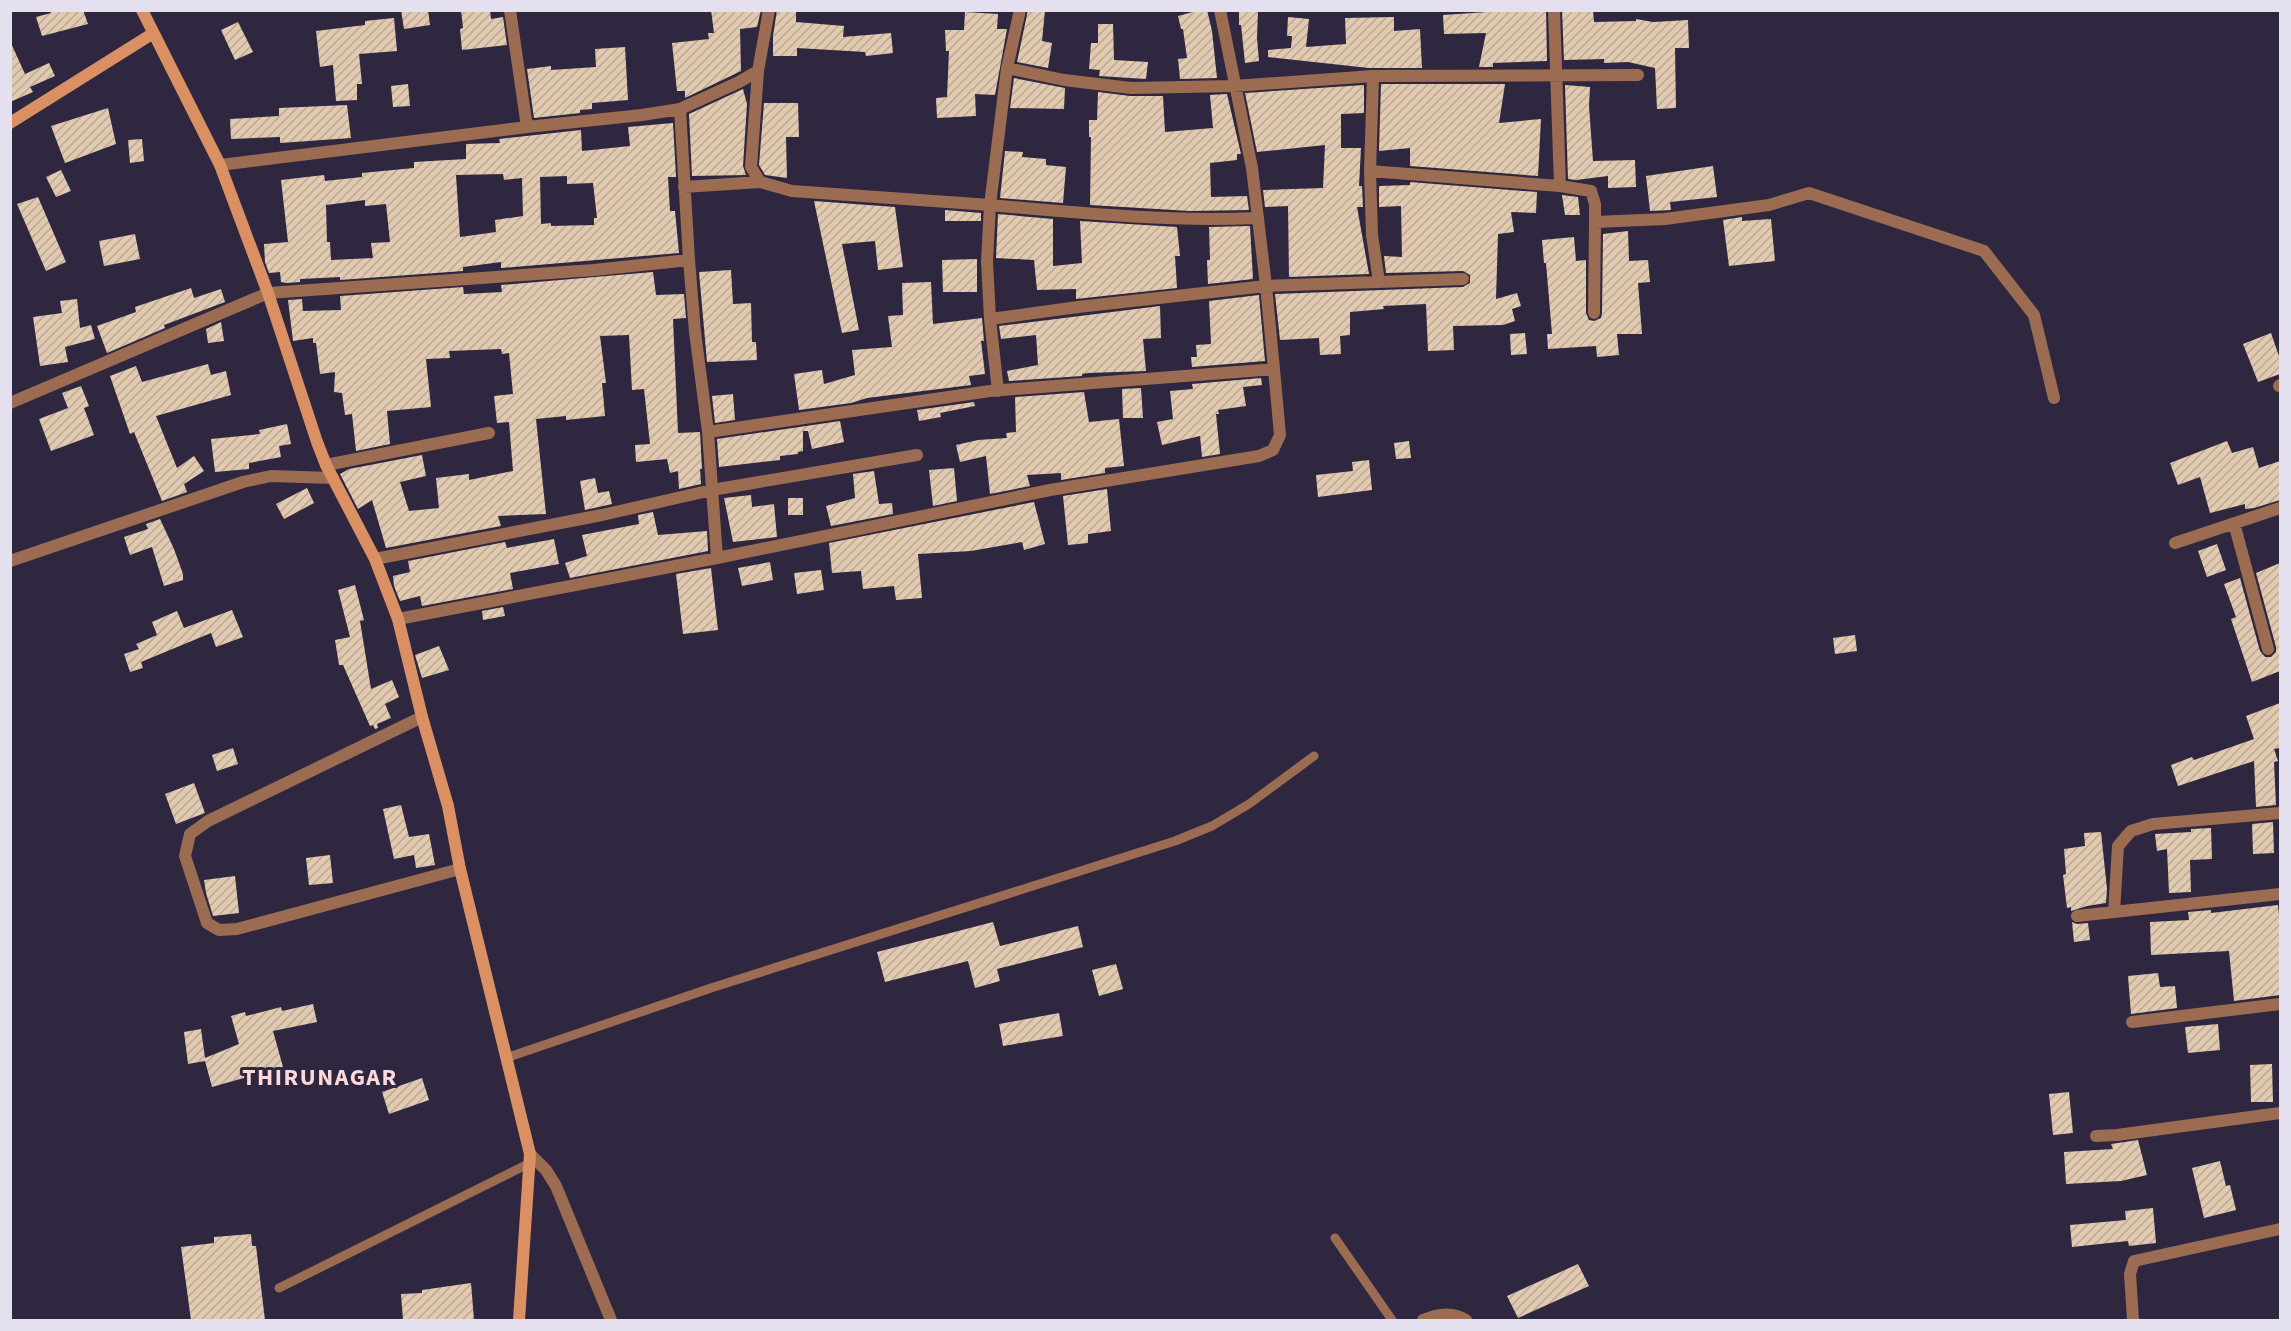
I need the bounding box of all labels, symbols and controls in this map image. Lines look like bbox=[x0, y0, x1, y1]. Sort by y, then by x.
district label: THIRUNAGAR bbox=[242, 1060, 398, 1095]

